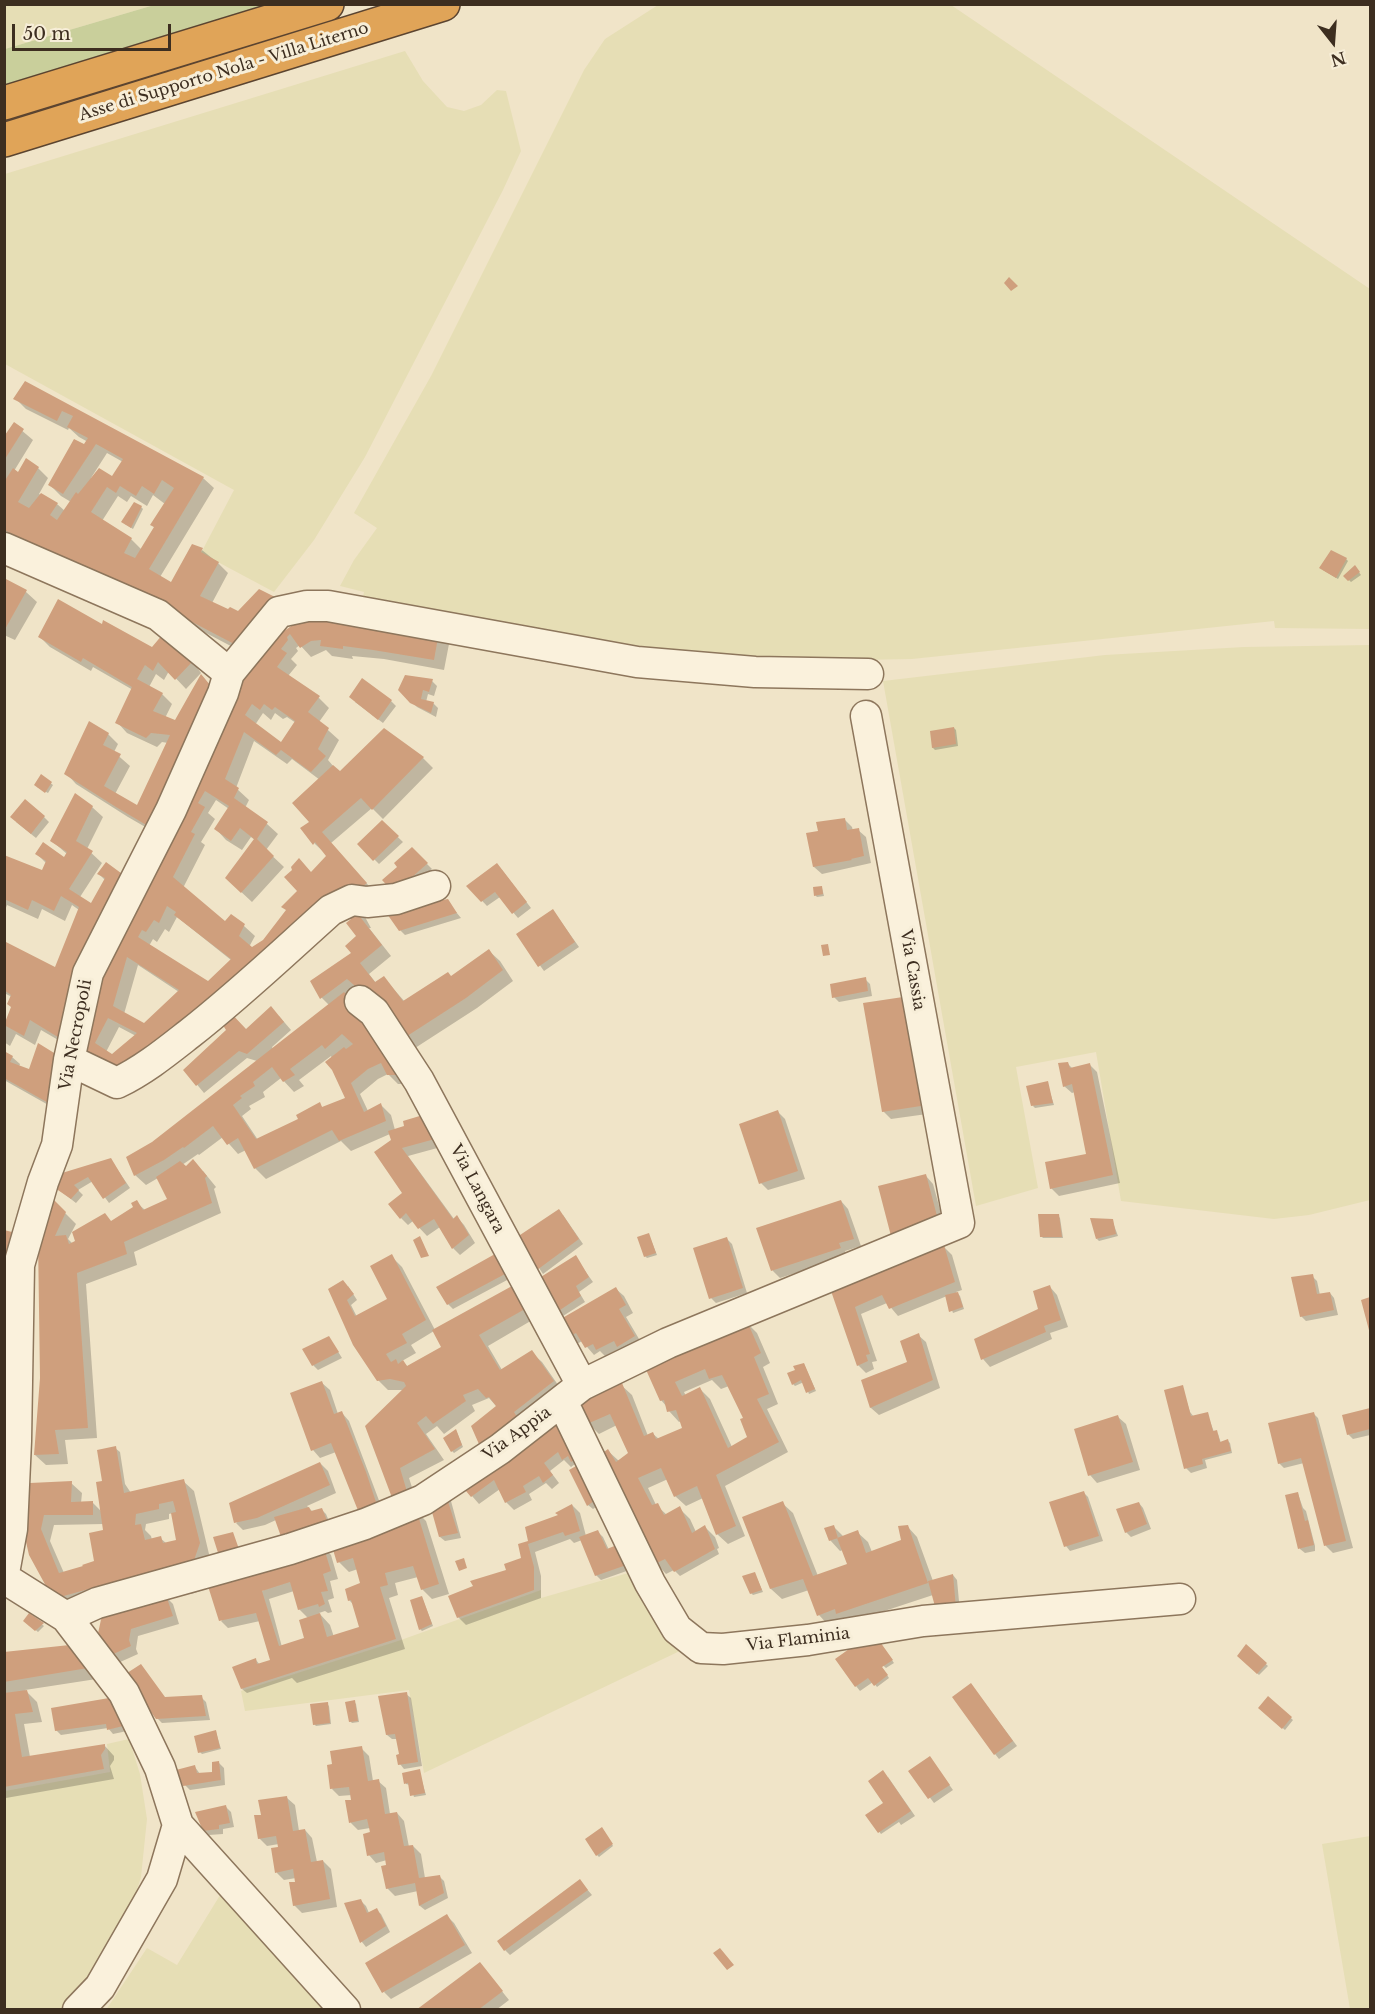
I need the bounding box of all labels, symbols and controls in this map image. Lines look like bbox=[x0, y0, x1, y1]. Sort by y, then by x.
scale bar bbox=[15, 12, 174, 50]
north arrow bbox=[1303, 12, 1363, 72]
street label: Asse di Supporto Nola - Villa Literno bbox=[77, 19, 371, 125]
text: 50 m bbox=[23, 23, 71, 45]
text: N bbox=[1328, 47, 1348, 71]
street label: Via Cassia bbox=[895, 928, 929, 1012]
street label: Via Necropoli bbox=[56, 978, 96, 1092]
street label: Via Langara bbox=[446, 1141, 508, 1237]
street label: Via Appia bbox=[479, 1403, 555, 1465]
street label: Via Flaminia bbox=[745, 1624, 851, 1656]

